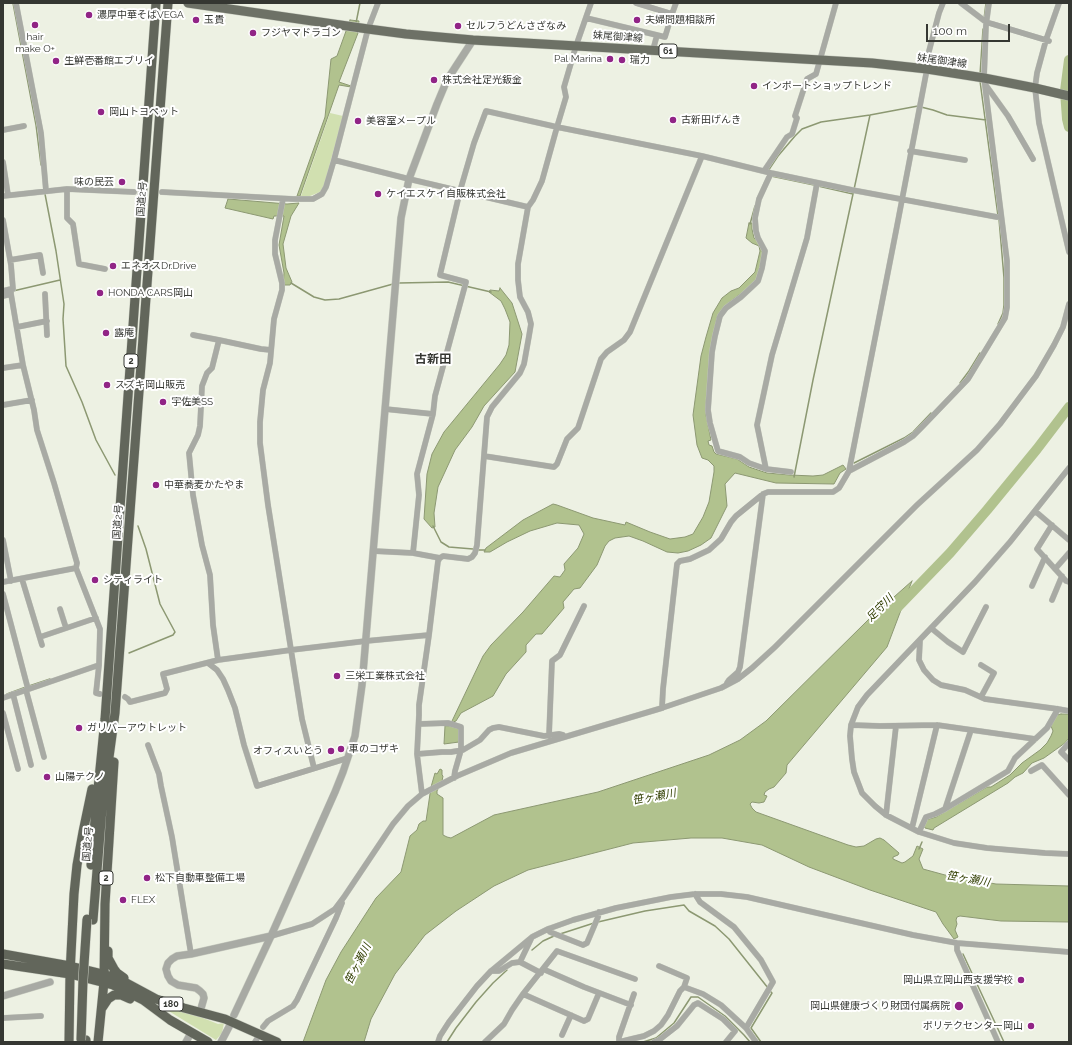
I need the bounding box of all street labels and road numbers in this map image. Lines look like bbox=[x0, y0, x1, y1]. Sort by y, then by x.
street label: 妹尾御津線 bbox=[593, 29, 643, 45]
road number: 61 bbox=[659, 44, 677, 58]
street label: 妹尾御津線 bbox=[916, 52, 968, 70]
street label: 国道2号 bbox=[135, 181, 149, 217]
road number: 2 bbox=[124, 354, 138, 368]
street label: 国道2号 bbox=[111, 504, 125, 540]
street label: 国道2号 bbox=[80, 826, 96, 862]
road number: 2 bbox=[99, 871, 113, 885]
road number: 180 bbox=[159, 997, 183, 1011]

